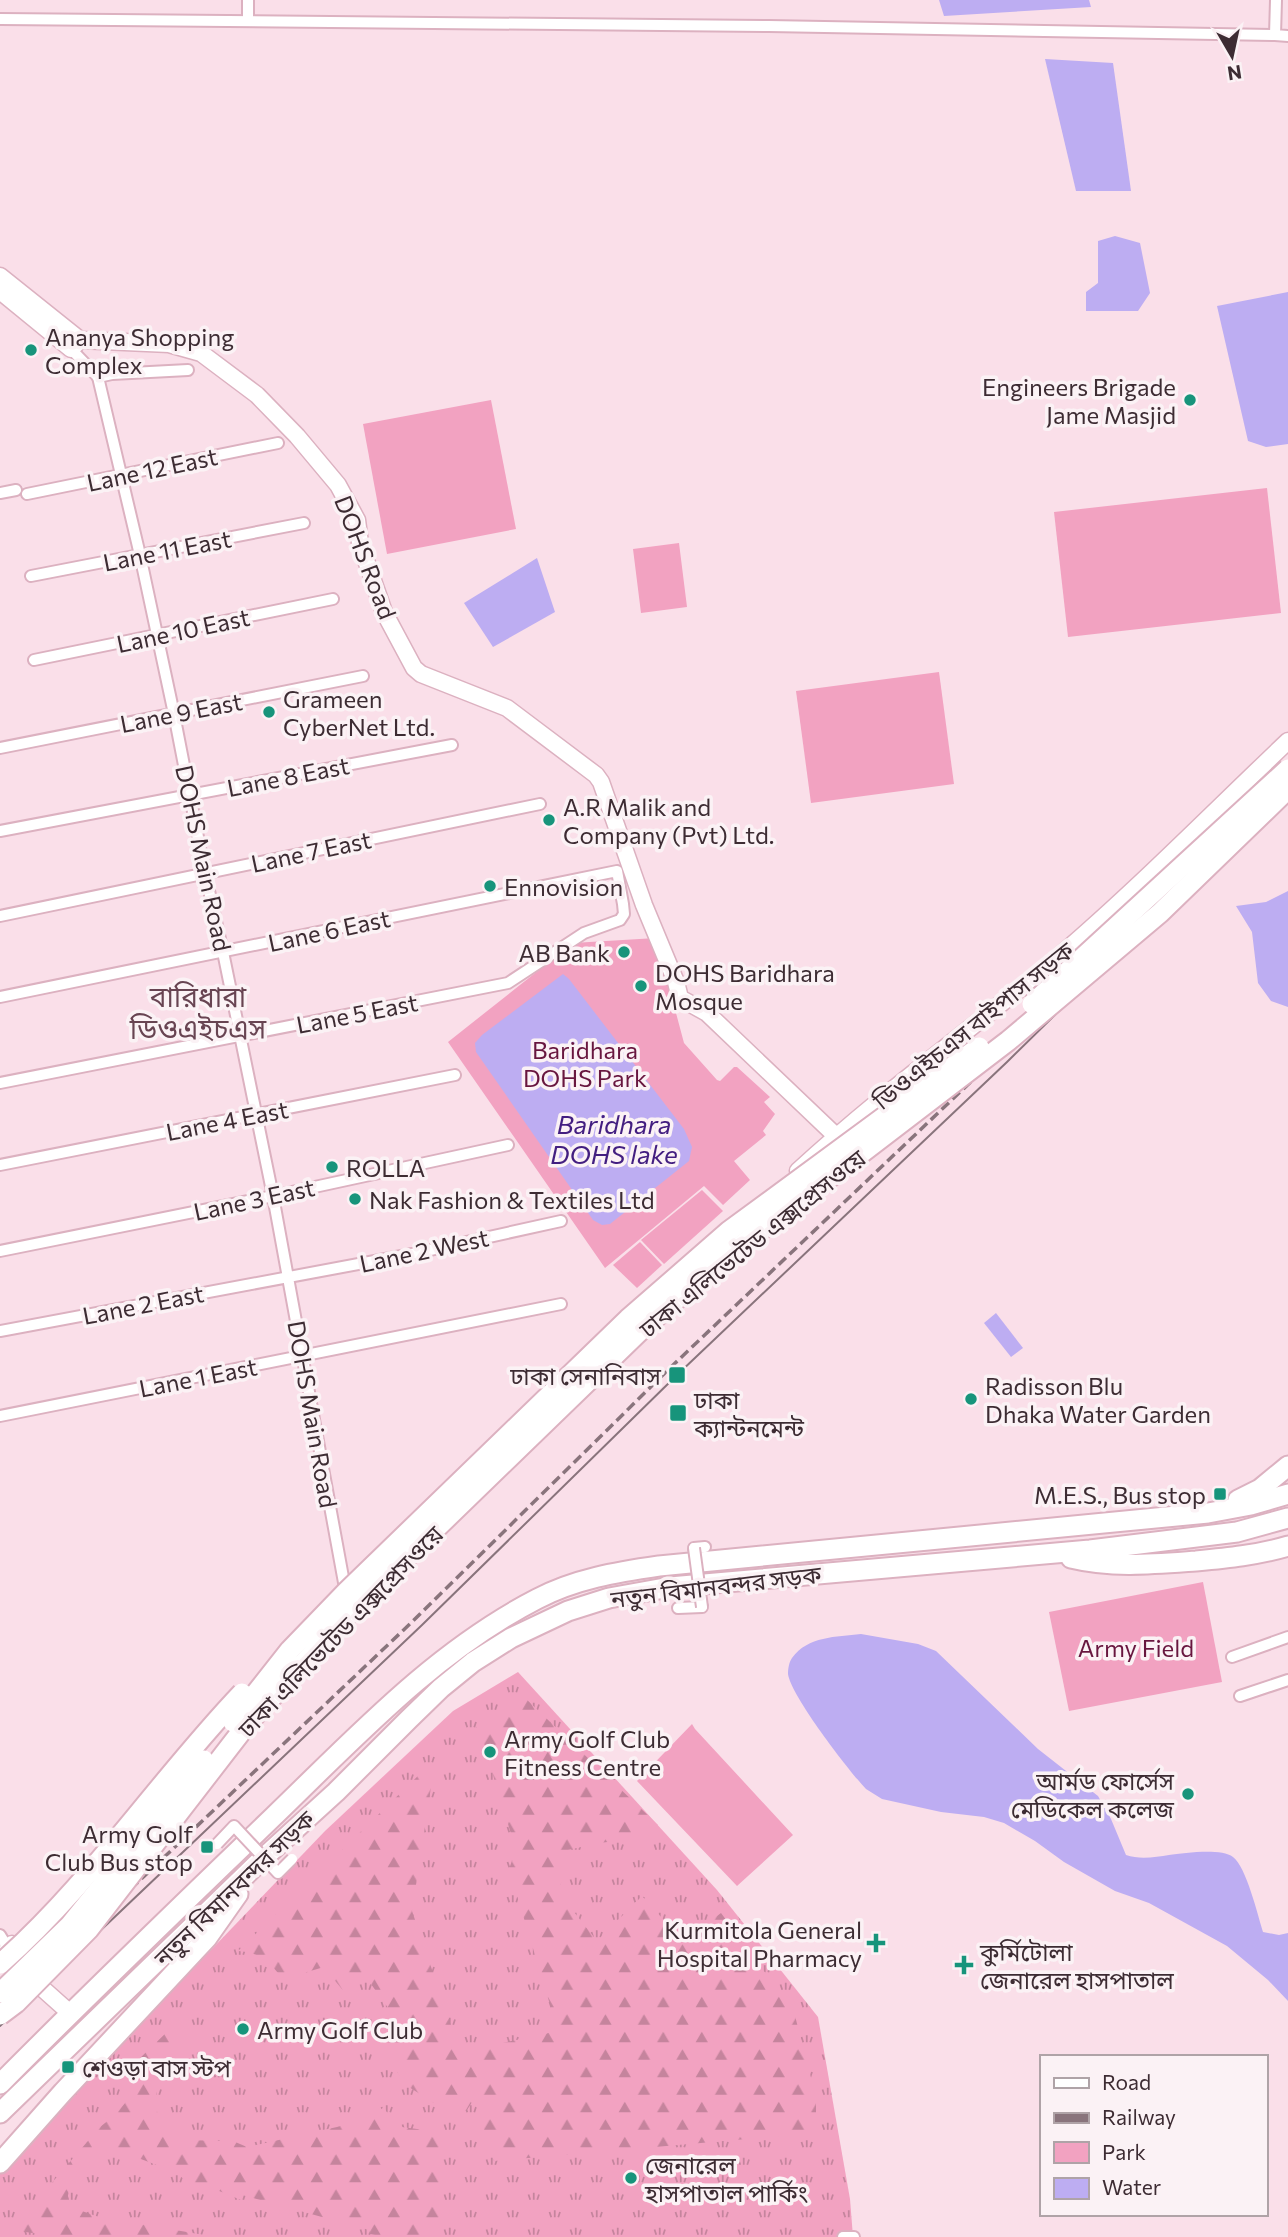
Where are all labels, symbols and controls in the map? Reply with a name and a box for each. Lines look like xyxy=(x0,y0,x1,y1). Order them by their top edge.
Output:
north arrow xyxy=(1197,21,1267,91)
text: N xyxy=(1226,61,1244,86)
place label: Ananya Shopping Complex xyxy=(45,322,234,379)
marker: Ananya Shopping Complex xyxy=(23,342,39,358)
place label: Engineers Brigade Jame Masjid xyxy=(982,372,1176,429)
marker: Engineers Brigade Jame Masjid xyxy=(1182,392,1198,408)
street label: Lane 12 East xyxy=(84,441,220,497)
street label: DOHS Road xyxy=(329,491,403,623)
street label: Lane 11 East xyxy=(100,523,234,577)
street label: Lane 10 East xyxy=(114,602,252,658)
place label: Grameen CyberNet Ltd. xyxy=(283,684,435,741)
street label: Lane 9 East xyxy=(117,686,245,738)
marker: Grameen CyberNet Ltd. xyxy=(261,704,277,720)
street label: Lane 8 East xyxy=(224,750,352,802)
street label: DOHS Main Road xyxy=(170,762,238,954)
place label: A.R Malik and Company (Pvt) Ltd. xyxy=(563,792,775,849)
marker: A.R Malik and Company (Pvt) Ltd. xyxy=(541,812,557,828)
street label: Lane 7 East xyxy=(248,824,374,878)
place label: Ennovision xyxy=(504,872,623,901)
marker: Ennovision xyxy=(482,878,498,894)
street label: Lane 6 East xyxy=(265,903,393,957)
street label: ডিওএইচএস বাইপাস সড়ক xyxy=(866,935,1080,1115)
place label: AB Bank xyxy=(519,938,610,967)
marker: AB Bank xyxy=(616,944,632,960)
place label: DOHS Baridhara Mosque xyxy=(655,958,835,1015)
marker: DOHS Baridhara Mosque xyxy=(633,978,649,994)
district label: বারিধারা ডিওএইচএস xyxy=(129,979,267,1045)
street label: Lane 5 East xyxy=(294,987,420,1039)
park label: Baridhara DOHS Park xyxy=(523,1035,647,1092)
street label: Lane 4 East xyxy=(163,1094,291,1146)
water label: Baridhara DOHS lake xyxy=(550,1108,678,1169)
street label: ঢাকা এলিভেটেড এক্সপ্রেসওয়ে xyxy=(632,1142,872,1344)
place label: ROLLA xyxy=(346,1153,425,1182)
marker: ROLLA xyxy=(324,1159,340,1175)
street label: Lane 3 East xyxy=(191,1172,317,1226)
place label: Nak Fashion & Textiles Ltd xyxy=(369,1185,655,1214)
marker: Nak Fashion & Textiles Ltd xyxy=(347,1191,363,1207)
street label: Lane 2 West xyxy=(357,1222,491,1278)
street label: Lane 2 East xyxy=(80,1278,206,1330)
street label: DOHS Main Road xyxy=(282,1318,344,1510)
street label: Lane 1 East xyxy=(137,1351,260,1403)
place label: ঢাকা সেনানিবাস xyxy=(509,1361,662,1390)
marker: ঢাকা সেনানিবাস xyxy=(667,1365,687,1385)
place label: Radisson Blu Dhaka Water Garden xyxy=(985,1371,1211,1428)
place label: ঢাকা ক্যান্টনমেন্ট xyxy=(693,1385,804,1442)
marker: Radisson Blu Dhaka Water Garden xyxy=(963,1391,979,1407)
marker: ঢাকা ক্যান্টনমেন্ট xyxy=(668,1403,688,1423)
place label: M.E.S., Bus stop xyxy=(1034,1480,1206,1509)
marker: M.E.S., Bus stop xyxy=(1212,1486,1228,1502)
street label: ঢাকা এলিভেটেড এক্সপ্রেসওয়ে xyxy=(231,1519,449,1743)
street label: নতুন বিমানবন্দর সড়ক xyxy=(608,1559,824,1615)
park label: Army Field xyxy=(1078,1633,1194,1662)
place label: Army Golf Club Fitness Centre xyxy=(504,1724,670,1781)
marker: Army Golf Club Fitness Centre xyxy=(482,1744,498,1760)
place label: আর্মড ফোর্সেস মেডিকেল কলেজ xyxy=(1011,1766,1175,1823)
marker: আর্মড ফোর্সেস মেডিকেল কলেজ xyxy=(1180,1786,1196,1802)
street label: নতুন বিমানবন্দর সড়ক xyxy=(147,1804,322,1974)
place label: Army Golf Club Bus stop xyxy=(45,1819,194,1876)
marker: Army Golf Club Bus stop xyxy=(199,1839,215,1855)
place label: Kurmitola General Hospital Pharmacy xyxy=(657,1915,862,1972)
marker: Kurmitola General Hospital Pharmacy xyxy=(868,1935,884,1951)
place label: কুর্মিটোলা জেনারেল হাসপাতাল xyxy=(979,1937,1174,1994)
marker: কুর্মিটোলা জেনারেল হাসপাতাল xyxy=(954,1955,974,1975)
place label: Army Golf Club xyxy=(257,2015,423,2044)
marker: Army Golf Club xyxy=(235,2021,251,2037)
place label: শেওড়া বাস স্টপ xyxy=(82,2053,232,2082)
legend xyxy=(1040,2055,1267,2216)
marker: শেওড়া বাস স্টপ xyxy=(60,2059,76,2075)
text: Road xyxy=(1102,2069,1151,2094)
text: Railway xyxy=(1102,2104,1176,2129)
text: Park xyxy=(1102,2139,1146,2164)
place label: জেনারেল হাসপাতাল পার্কিং xyxy=(644,2150,809,2207)
marker: জেনারেল হাসপাতাল পার্কিং xyxy=(623,2170,639,2186)
text: Water xyxy=(1102,2174,1161,2199)

